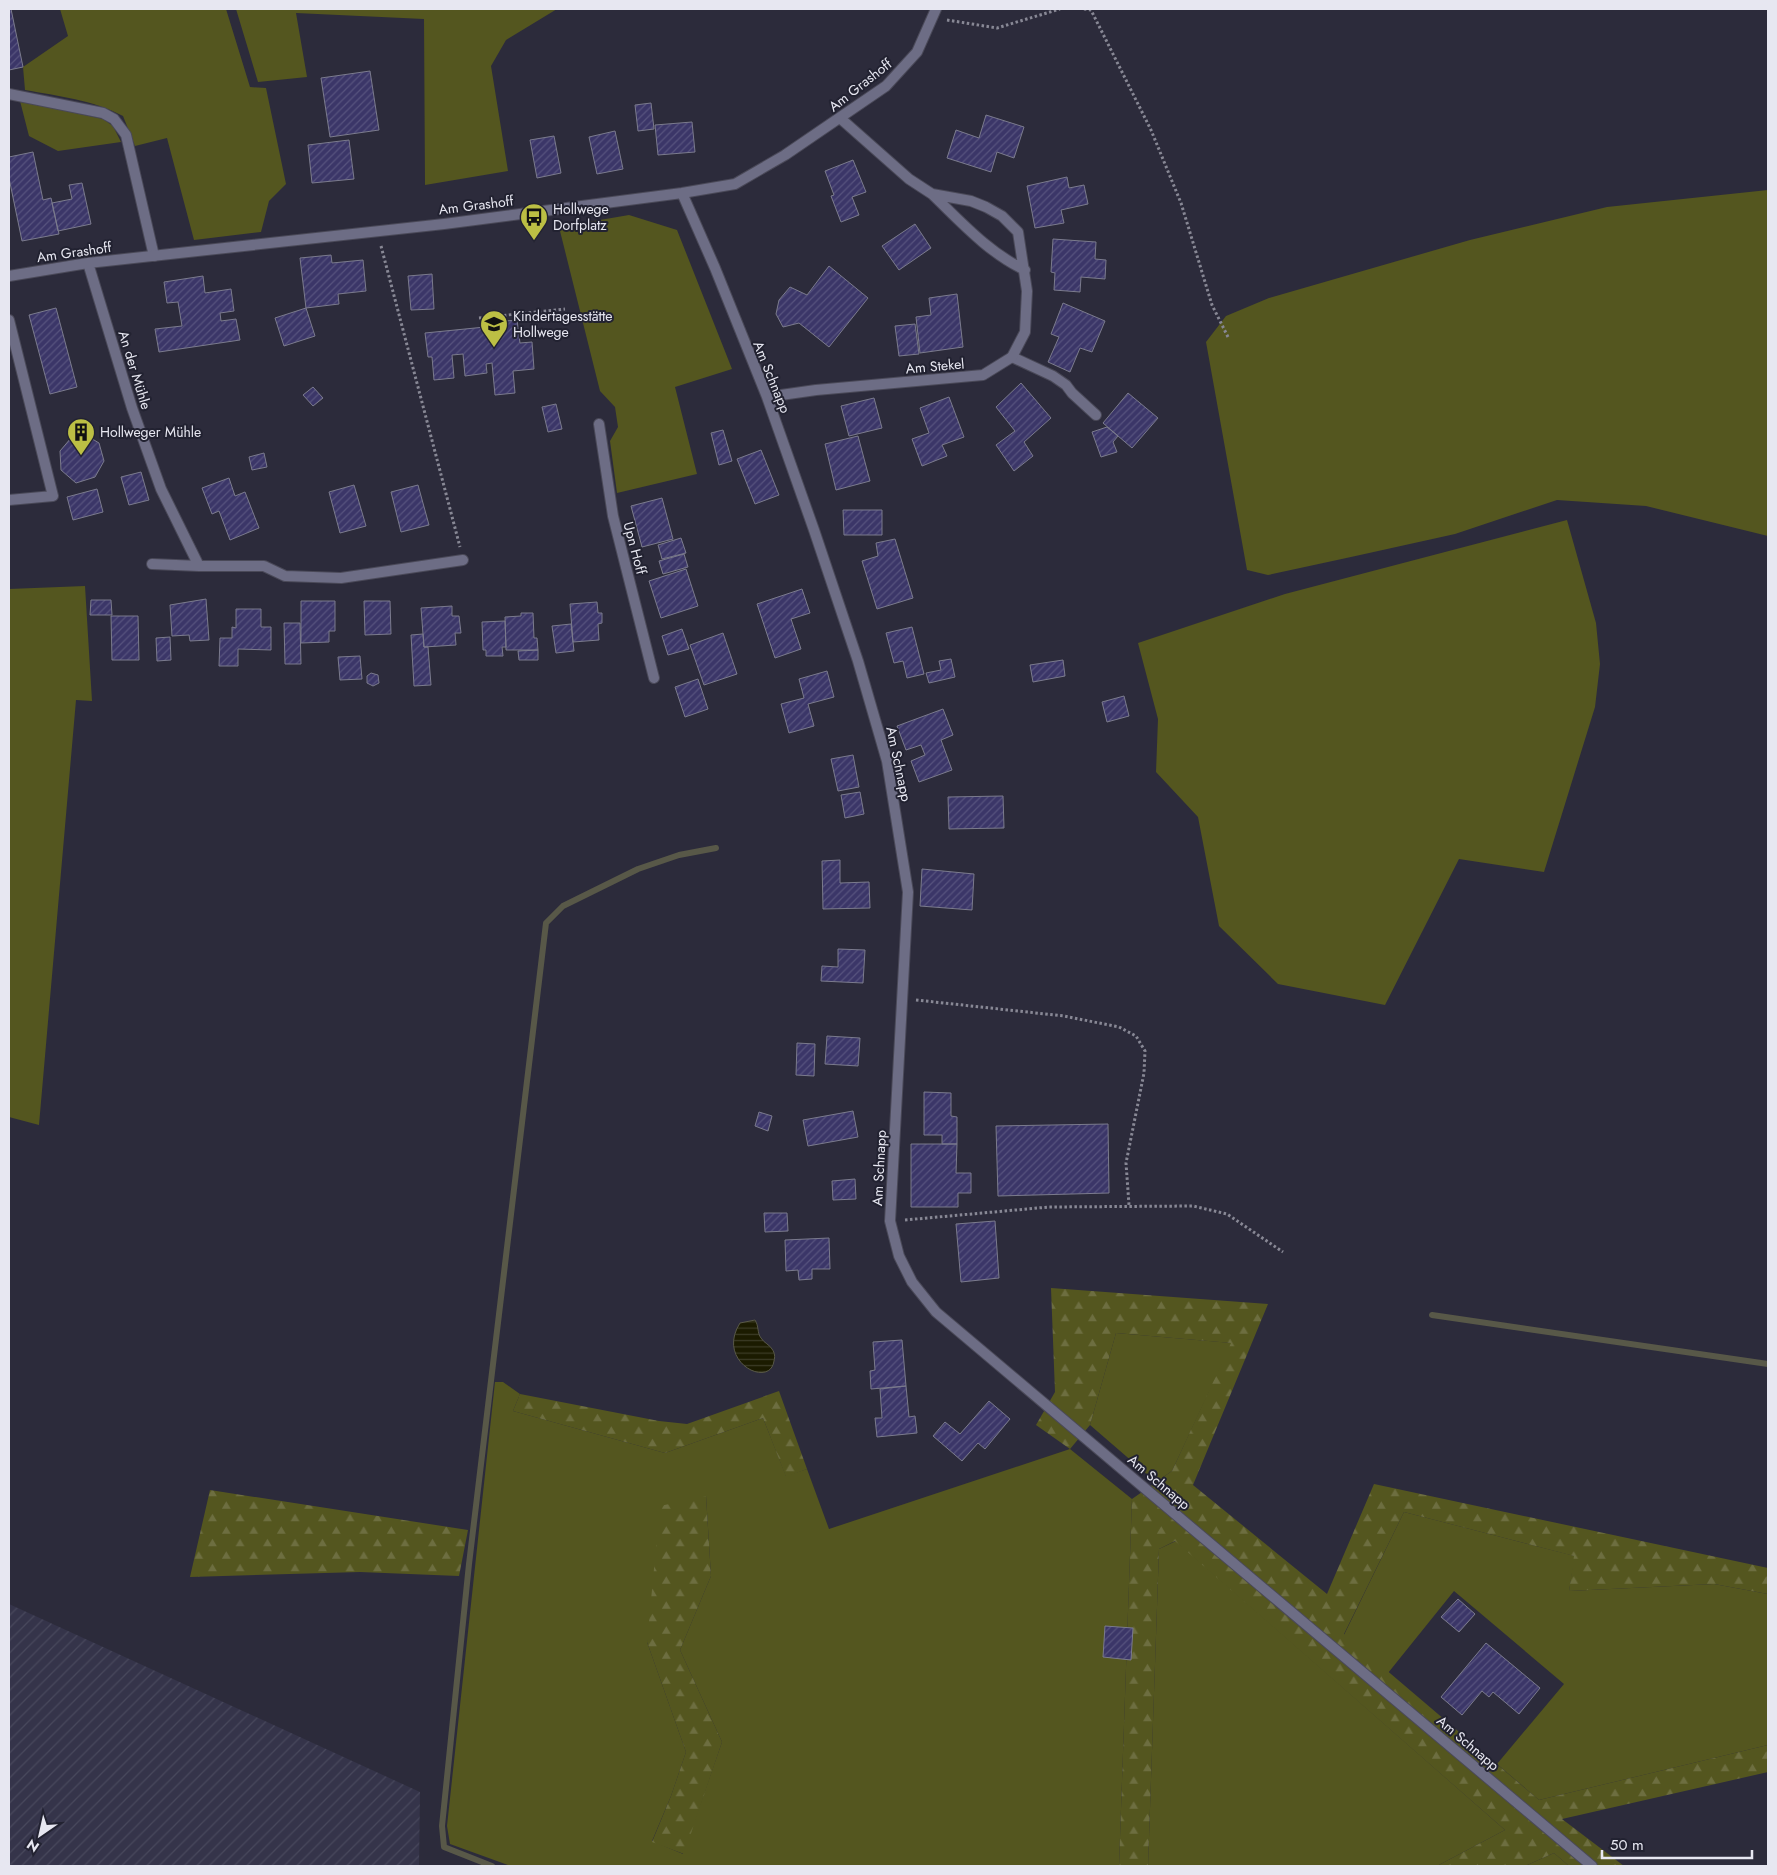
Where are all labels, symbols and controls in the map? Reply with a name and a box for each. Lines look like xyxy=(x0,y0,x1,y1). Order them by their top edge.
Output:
street label: Am Grashoff xyxy=(824,53,897,116)
street label: Am Grashoff xyxy=(437,190,516,220)
place label: Hollwege Dorfplatz xyxy=(553,199,609,235)
bus stop icon: Hollwege Dorfplatz xyxy=(519,202,549,241)
street label: Am Grashoff xyxy=(35,237,114,267)
place label: Kindertagesstätte Hollwege xyxy=(513,306,613,342)
school or university icon: Kindertagesstätte Hollwege xyxy=(479,309,509,348)
street label: An der Mühle xyxy=(114,328,156,412)
street label: Am Schnapp xyxy=(748,338,796,416)
street label: Am Stekel xyxy=(905,353,965,379)
building icon: Hollweger Mühle xyxy=(66,417,96,456)
place label: Hollweger Mühle xyxy=(100,422,201,442)
street label: Upn Hoff xyxy=(618,519,652,578)
street label: Am Schnapp xyxy=(881,725,917,803)
street label: Am Schnapp xyxy=(867,1129,891,1207)
street label: Am Schnapp xyxy=(1123,1450,1195,1514)
street label: Am Schnapp xyxy=(1432,1711,1504,1775)
north arrow xyxy=(15,1810,65,1860)
scale bar xyxy=(1602,1828,1752,1860)
text: N xyxy=(23,1834,43,1857)
text: 50 m xyxy=(1610,1834,1644,1856)

